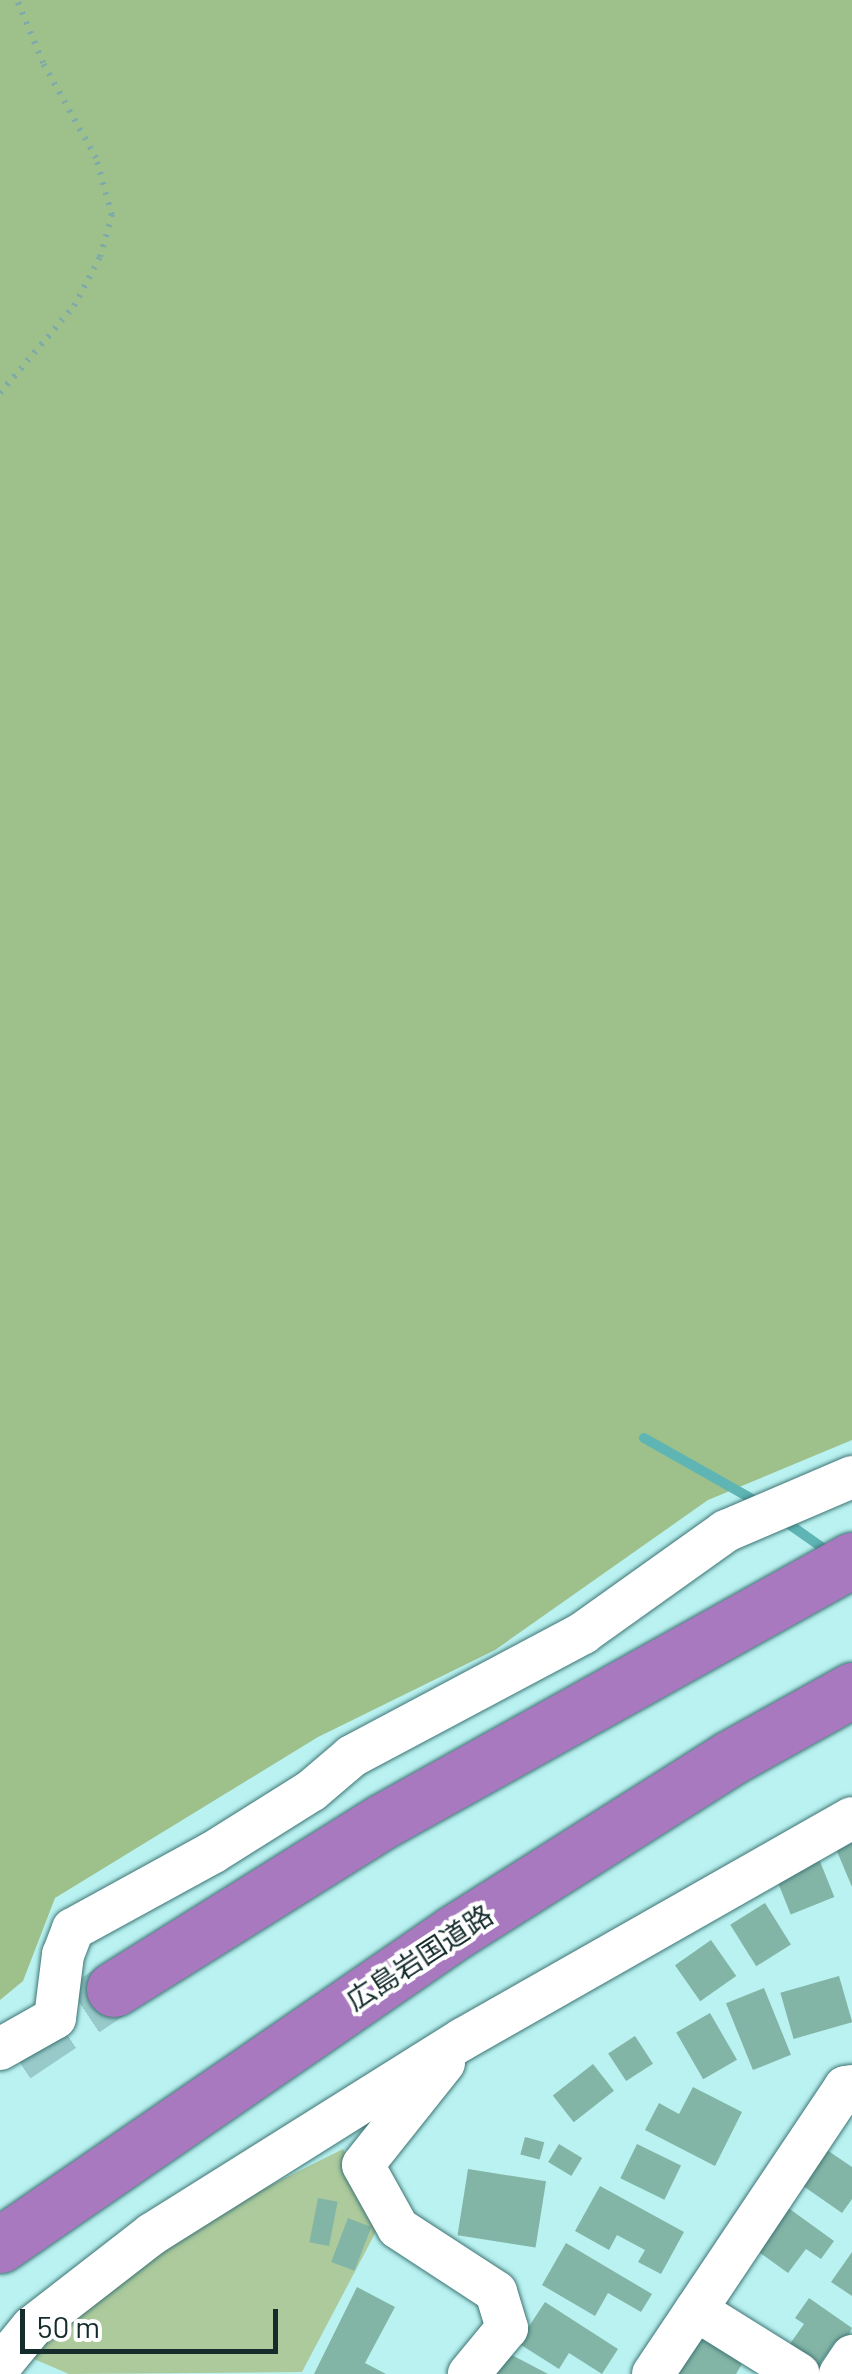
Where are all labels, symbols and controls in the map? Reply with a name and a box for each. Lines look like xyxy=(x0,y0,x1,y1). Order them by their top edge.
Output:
street label: 広島岩国道路 xyxy=(339,1897,499,2017)
scale bar xyxy=(25,2289,282,2351)
text: 50 m xyxy=(37,2308,100,2344)

